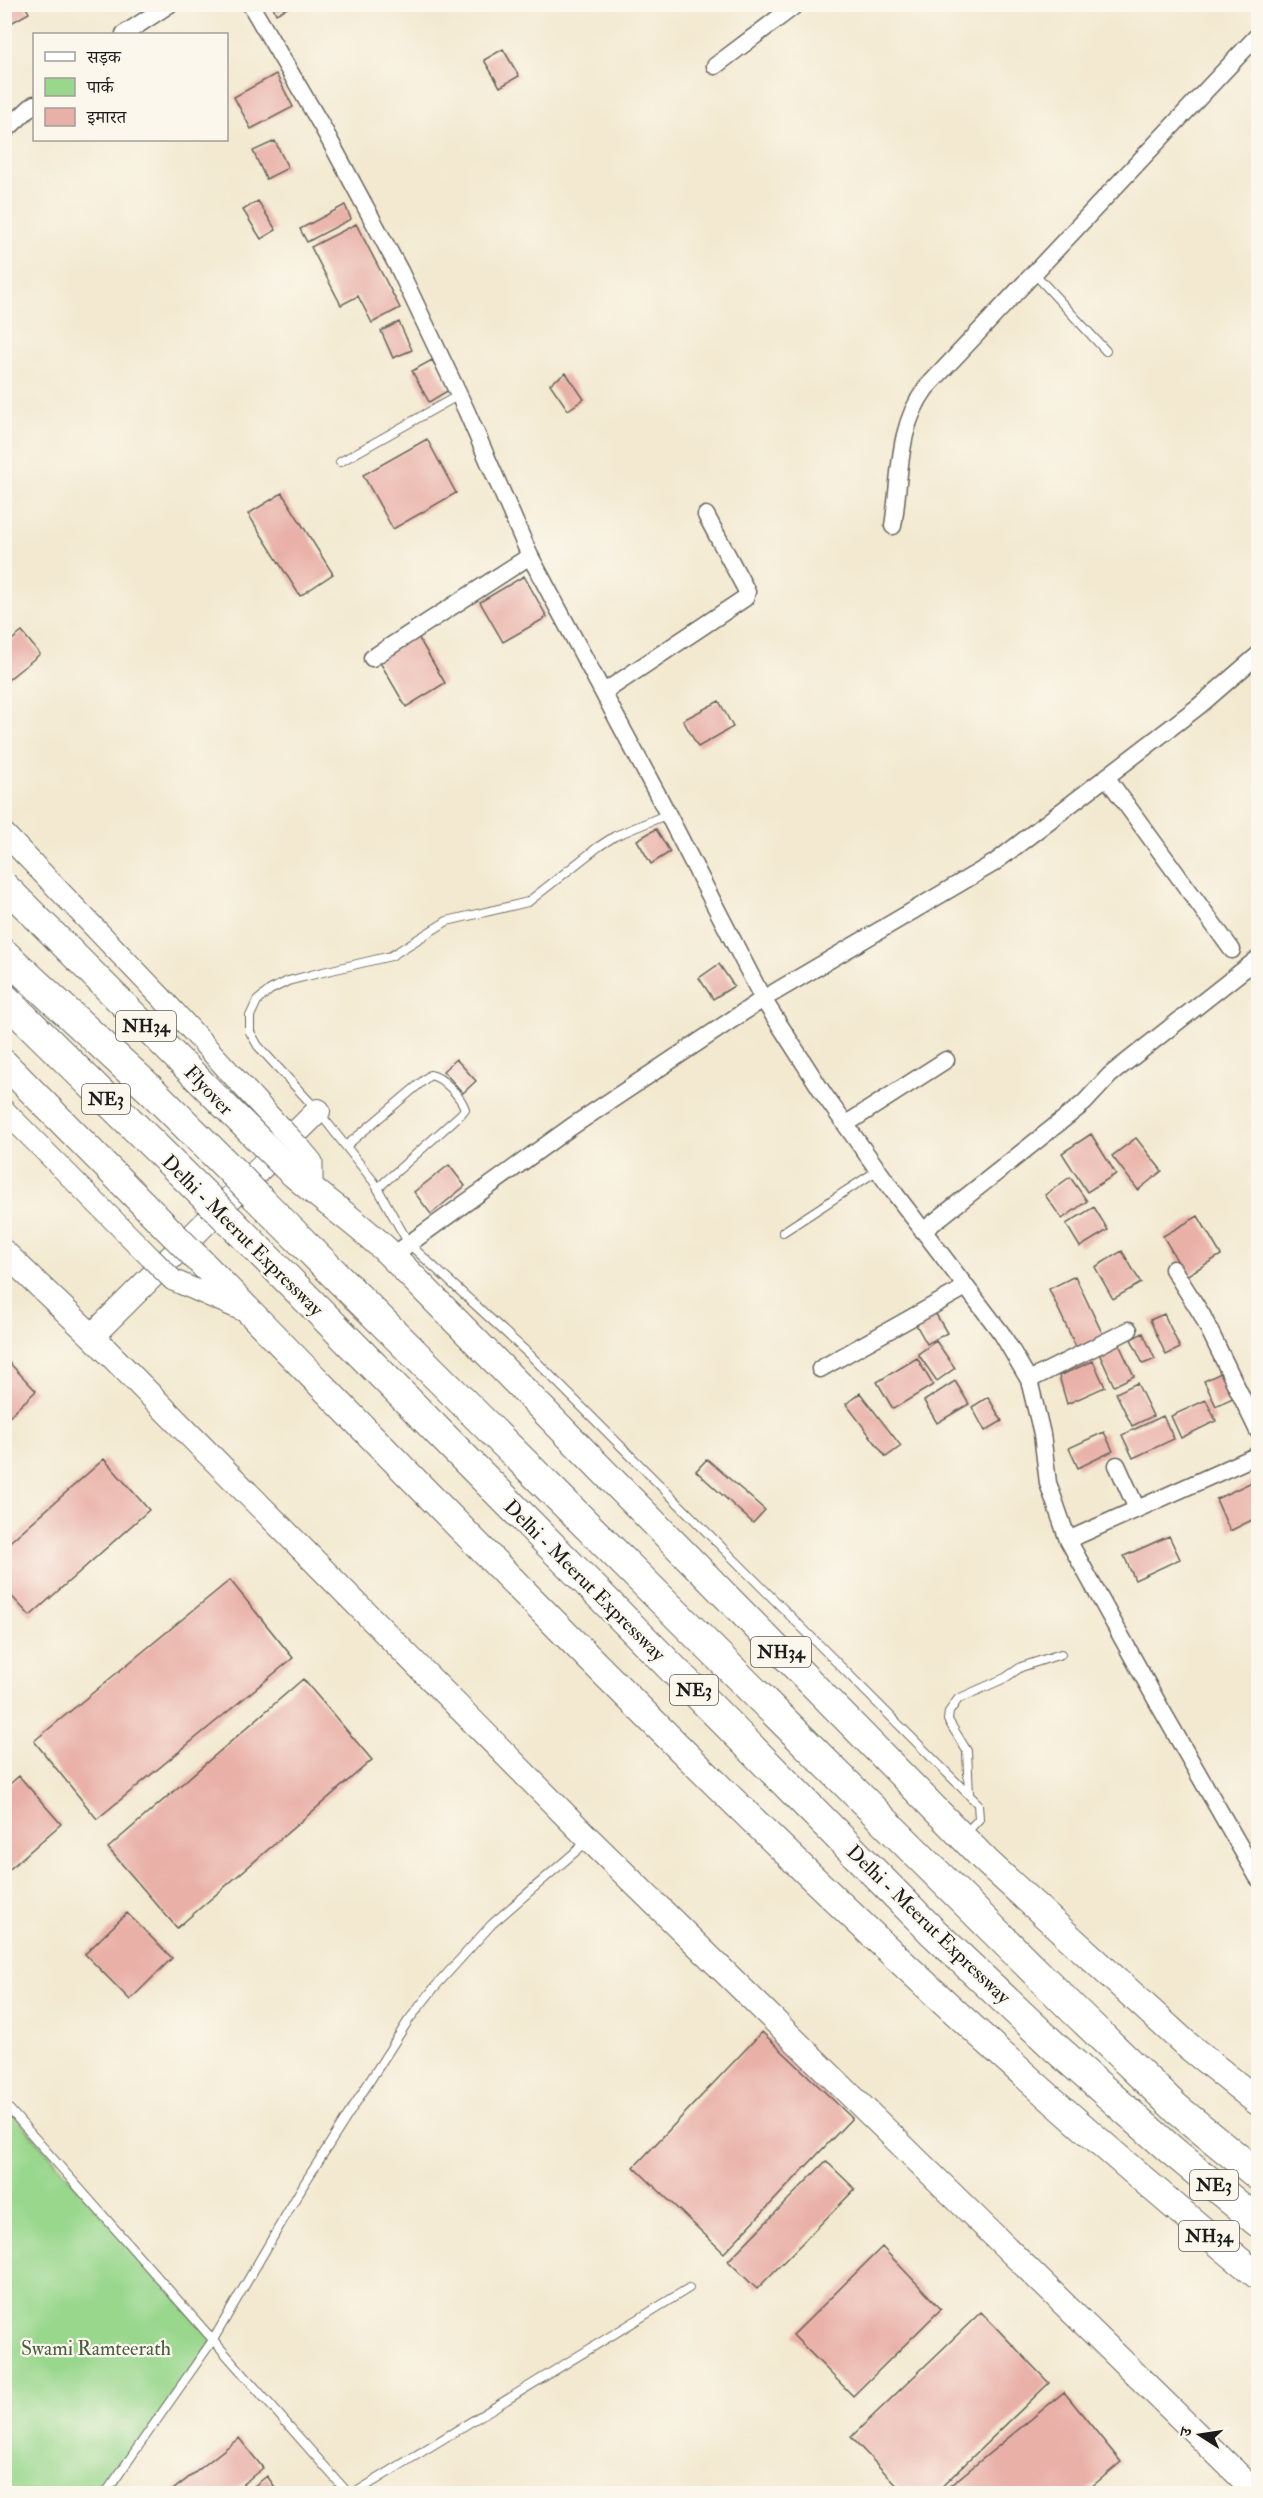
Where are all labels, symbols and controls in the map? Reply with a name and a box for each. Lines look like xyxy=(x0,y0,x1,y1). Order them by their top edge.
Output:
legend xyxy=(33,33,228,141)
text: सड़क xyxy=(86,46,122,69)
text: पार्क xyxy=(86,76,115,99)
text: इमारत xyxy=(86,106,127,129)
road number: NH34 xyxy=(116,1011,176,1041)
street label: Flyover xyxy=(179,1060,239,1121)
road number: NE3 xyxy=(82,1084,130,1114)
street label: Delhi - Meerut Expressway xyxy=(156,1149,330,1323)
street label: Delhi - Meerut Expressway xyxy=(498,1494,672,1668)
road number: NH34 xyxy=(751,1637,811,1667)
road number: NE3 xyxy=(670,1675,718,1705)
street label: Delhi - Meerut Expressway xyxy=(841,1839,1017,2011)
road number: NE3 xyxy=(1190,2170,1238,2200)
road number: NH34 xyxy=(1179,2221,1239,2251)
park label: Swami Ramteerath xyxy=(21,2336,172,2361)
north arrow xyxy=(1170,2405,1230,2465)
text: उ xyxy=(1175,2424,1197,2439)

